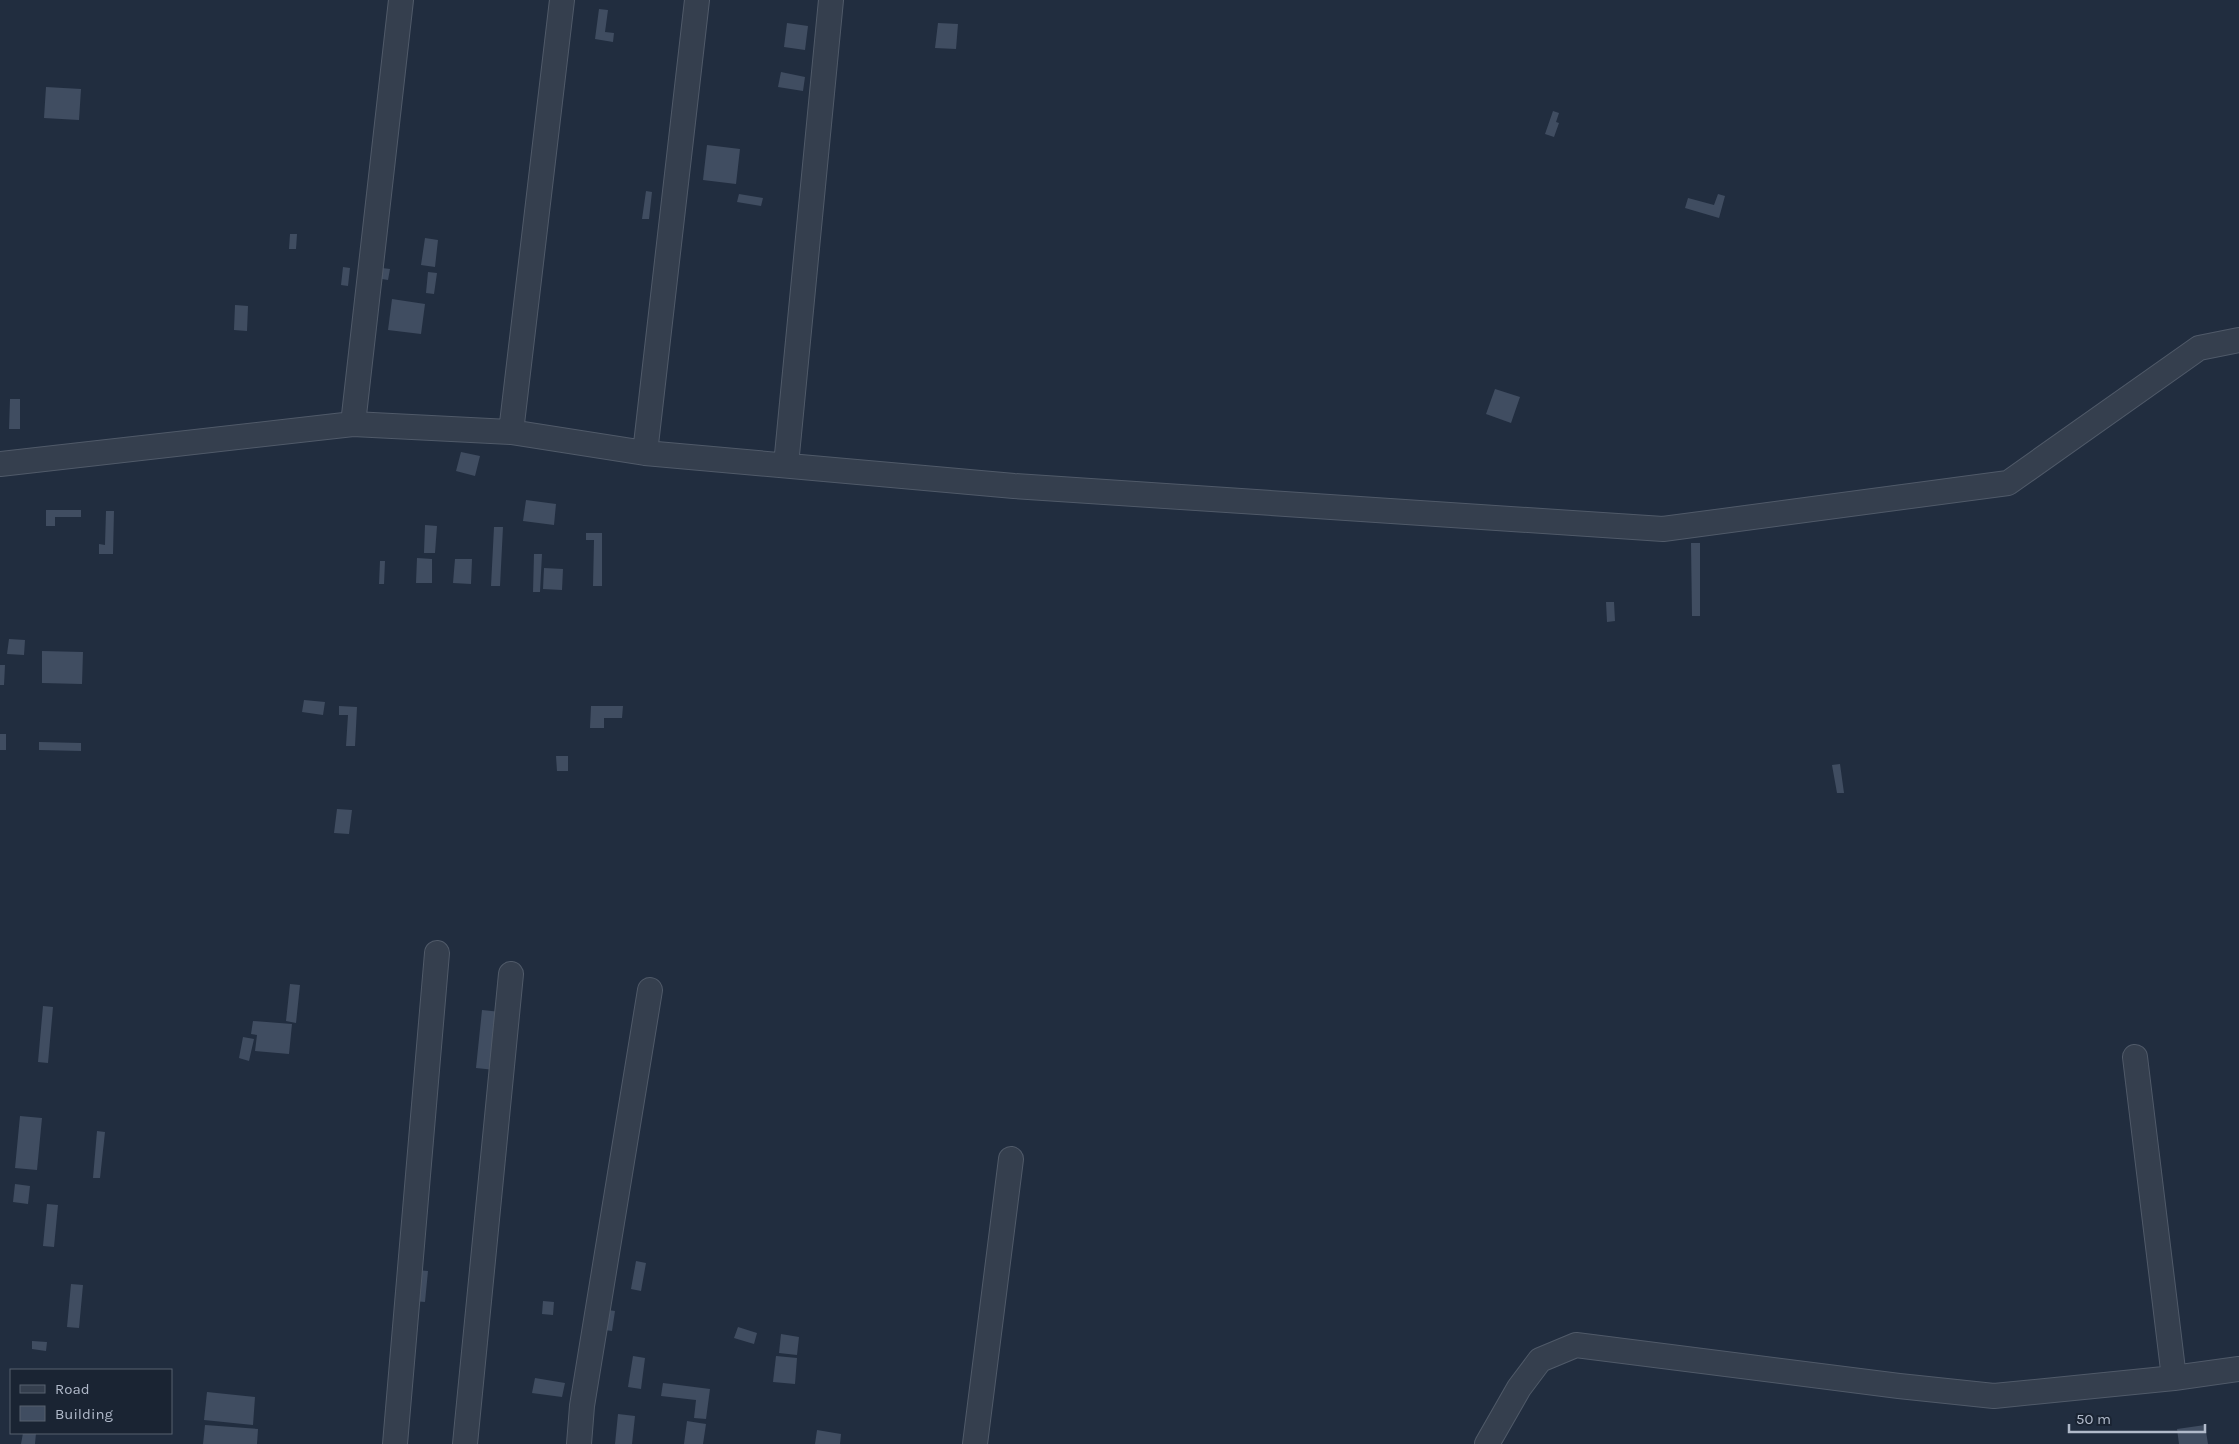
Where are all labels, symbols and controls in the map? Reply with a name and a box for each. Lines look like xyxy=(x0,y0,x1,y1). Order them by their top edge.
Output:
legend xyxy=(10,1369,172,1434)
text: Road xyxy=(55,1380,90,1398)
scale bar xyxy=(2069,1402,2205,1434)
text: Building xyxy=(55,1405,113,1423)
text: 50 m xyxy=(2076,1410,2111,1428)

